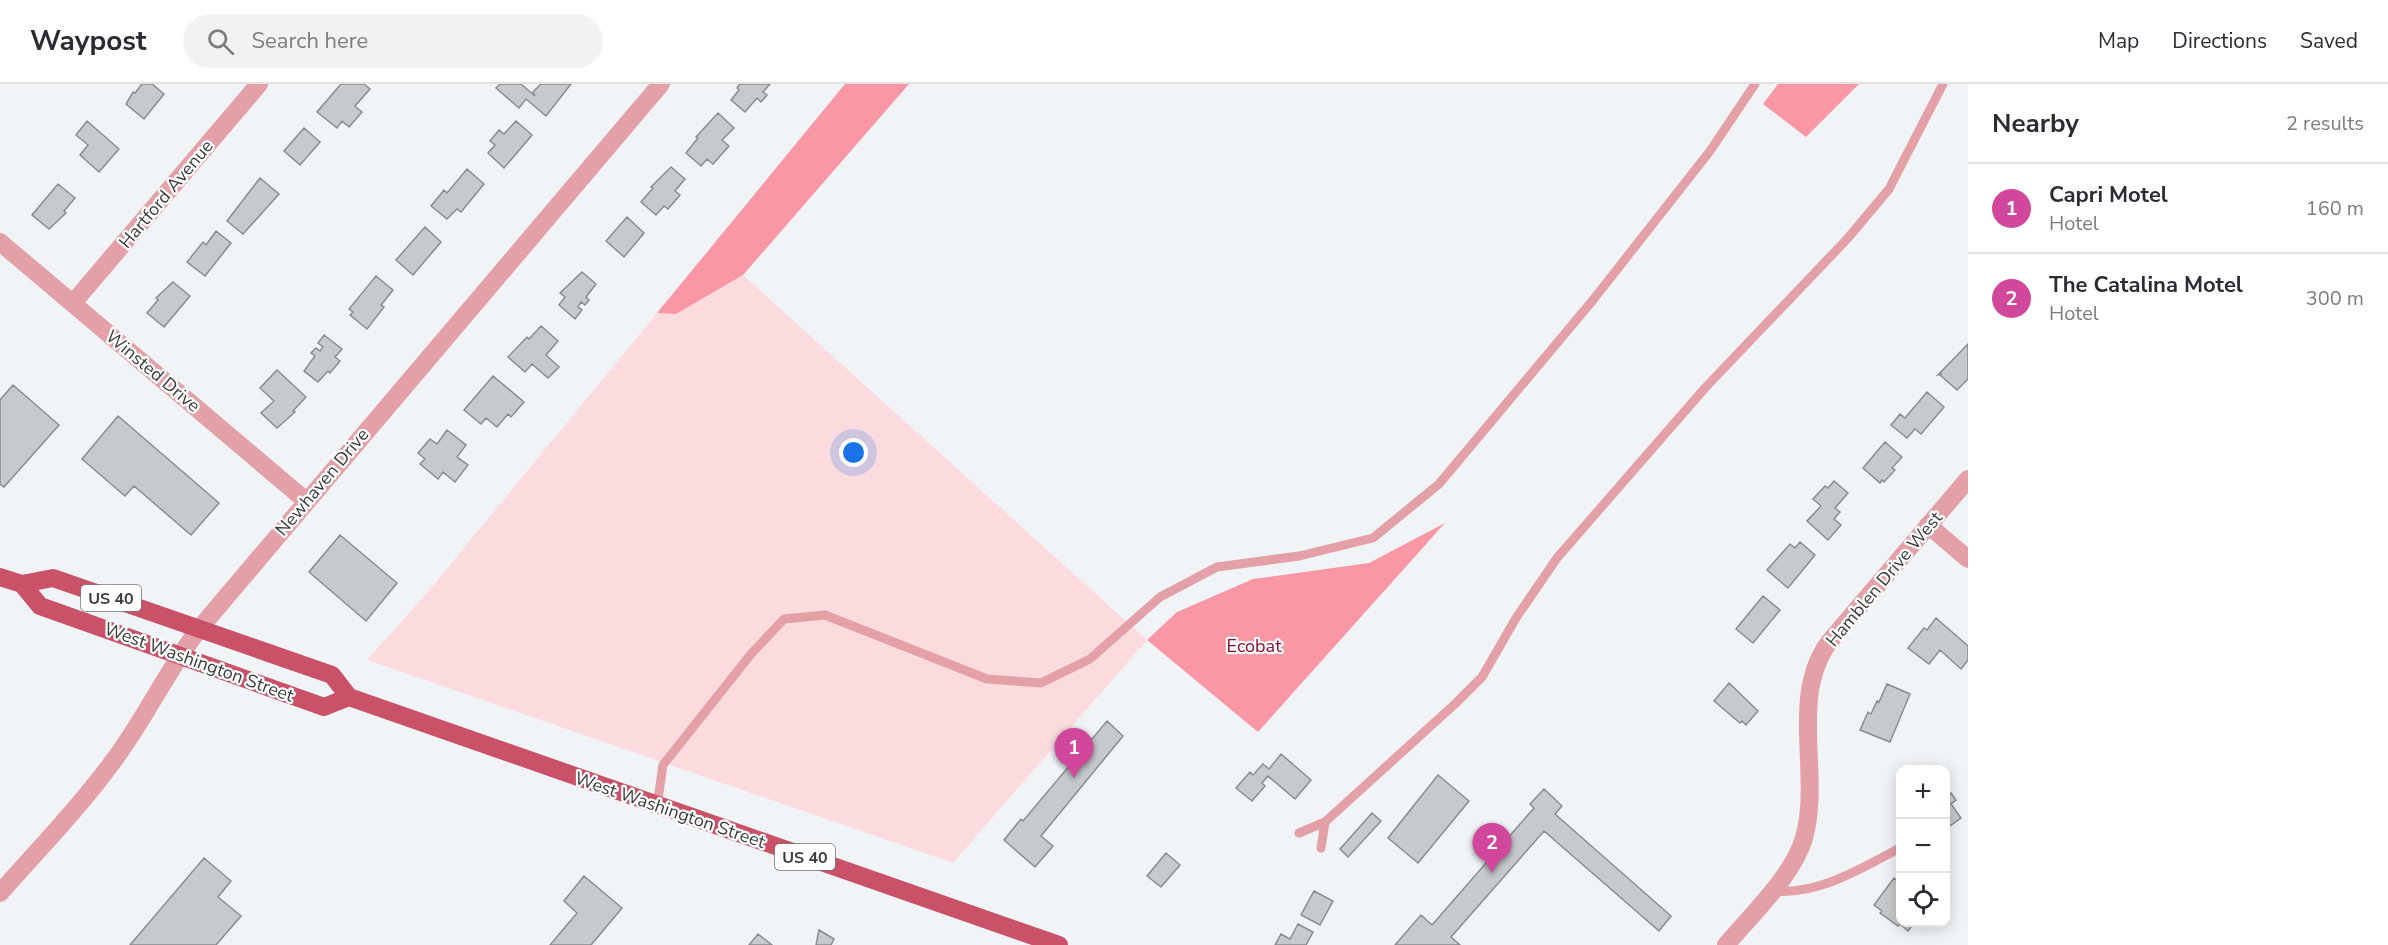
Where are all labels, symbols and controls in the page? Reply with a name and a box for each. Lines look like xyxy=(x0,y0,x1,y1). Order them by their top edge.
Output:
search box xyxy=(183,14,603,68)
text: Waypost xyxy=(30,22,147,60)
icon: search xyxy=(204,25,237,58)
text: Search here xyxy=(252,26,368,56)
text: Map xyxy=(2098,27,2139,55)
text: Directions xyxy=(2172,27,2267,55)
text: Saved xyxy=(2300,27,2358,55)
text: Nearby xyxy=(1992,106,2079,141)
text: 2 results xyxy=(2286,110,2364,137)
street label: Hartford Avenue xyxy=(113,135,219,253)
text: Capri Motel xyxy=(2049,180,2168,210)
text: 1 xyxy=(2006,195,2018,222)
text: 160 m xyxy=(2306,195,2364,222)
text: Hotel xyxy=(2049,210,2099,237)
text: The Catalina Motel xyxy=(2049,270,2243,300)
text: 2 xyxy=(2006,285,2018,312)
text: 300 m xyxy=(2306,285,2364,312)
text: Hotel xyxy=(2049,300,2099,327)
street label: Winsted Drive xyxy=(101,324,205,418)
street label: Newhaven Drive xyxy=(270,423,374,541)
your location xyxy=(839,438,868,467)
street label: Hamblen Drive West xyxy=(1820,506,1948,652)
road number: US 40 xyxy=(81,585,141,611)
street label: West Washington Street xyxy=(101,616,298,708)
park label: Ecobat xyxy=(1227,634,1282,658)
pin: 1 xyxy=(1054,728,1094,778)
map controls xyxy=(1896,765,1950,927)
button: + xyxy=(1896,765,1950,819)
street label: West Washington Street xyxy=(571,766,769,854)
button: − xyxy=(1896,819,1950,873)
pin: 2 xyxy=(1472,824,1512,873)
road number: US 40 xyxy=(775,844,835,870)
button: locate xyxy=(1896,873,1950,927)

